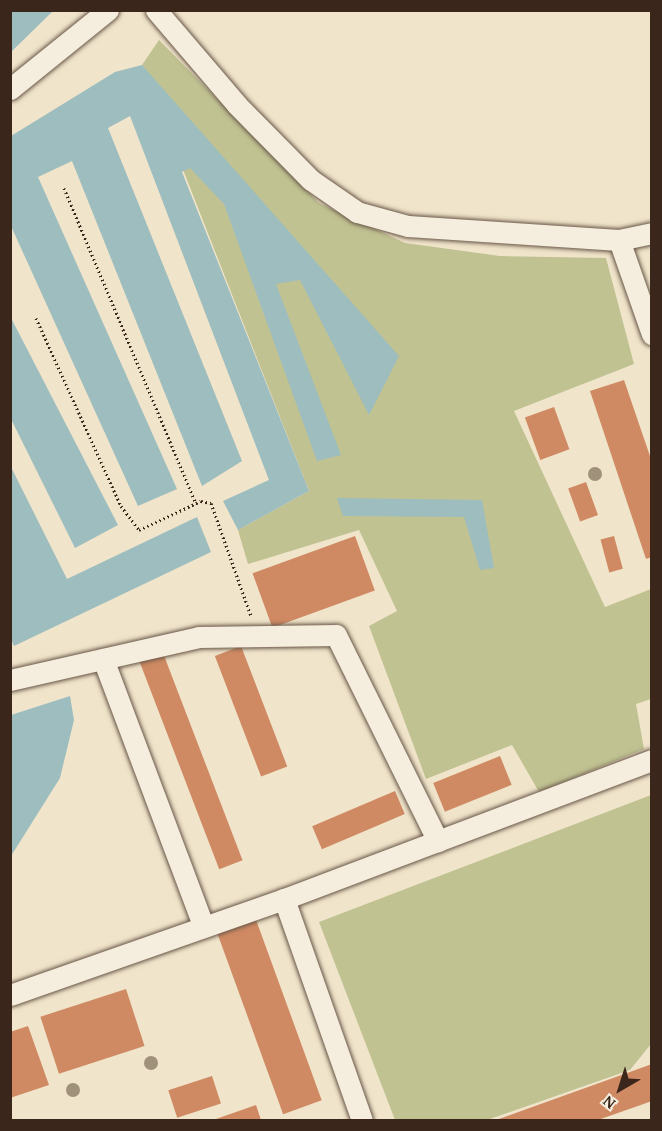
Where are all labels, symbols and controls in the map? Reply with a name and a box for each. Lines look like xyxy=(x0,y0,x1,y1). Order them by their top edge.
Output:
north arrow xyxy=(590,1059,650,1119)
text: N xyxy=(597,1090,620,1116)

